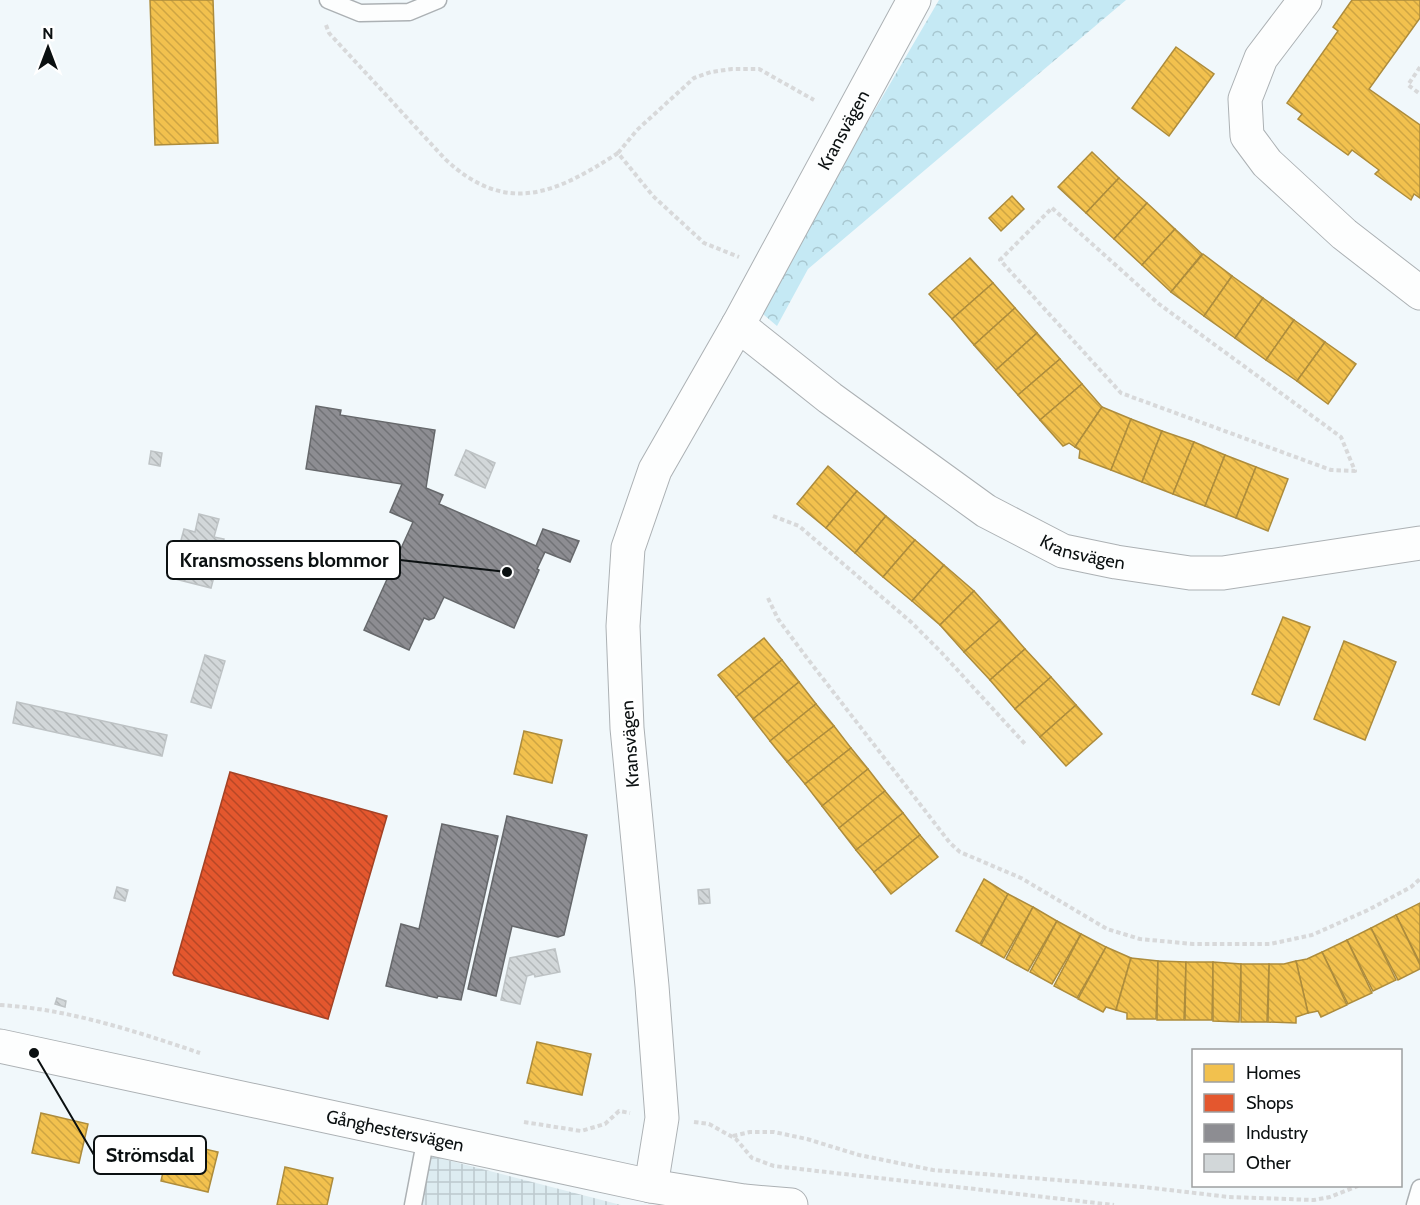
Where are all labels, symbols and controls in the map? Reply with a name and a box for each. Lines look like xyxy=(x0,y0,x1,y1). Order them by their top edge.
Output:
north arrow xyxy=(18,18,78,78)
text: N xyxy=(42,24,54,43)
street label: Kransvägen xyxy=(813,86,874,174)
street label: Kransvägen xyxy=(1036,530,1126,574)
callout: Kransmossens blommor xyxy=(167,541,400,579)
text: Kransmossens blommor xyxy=(179,548,389,572)
street label: Kransvägen xyxy=(616,700,644,788)
legend xyxy=(1192,1049,1402,1187)
text: Homes xyxy=(1246,1062,1301,1084)
text: Shops xyxy=(1246,1092,1294,1114)
street label: Gånghestersvägen xyxy=(324,1105,466,1156)
text: Industry xyxy=(1246,1122,1308,1144)
callout: Strömsdal xyxy=(94,1136,206,1174)
text: Strömsdal xyxy=(106,1143,194,1167)
text: Other xyxy=(1246,1152,1291,1174)

